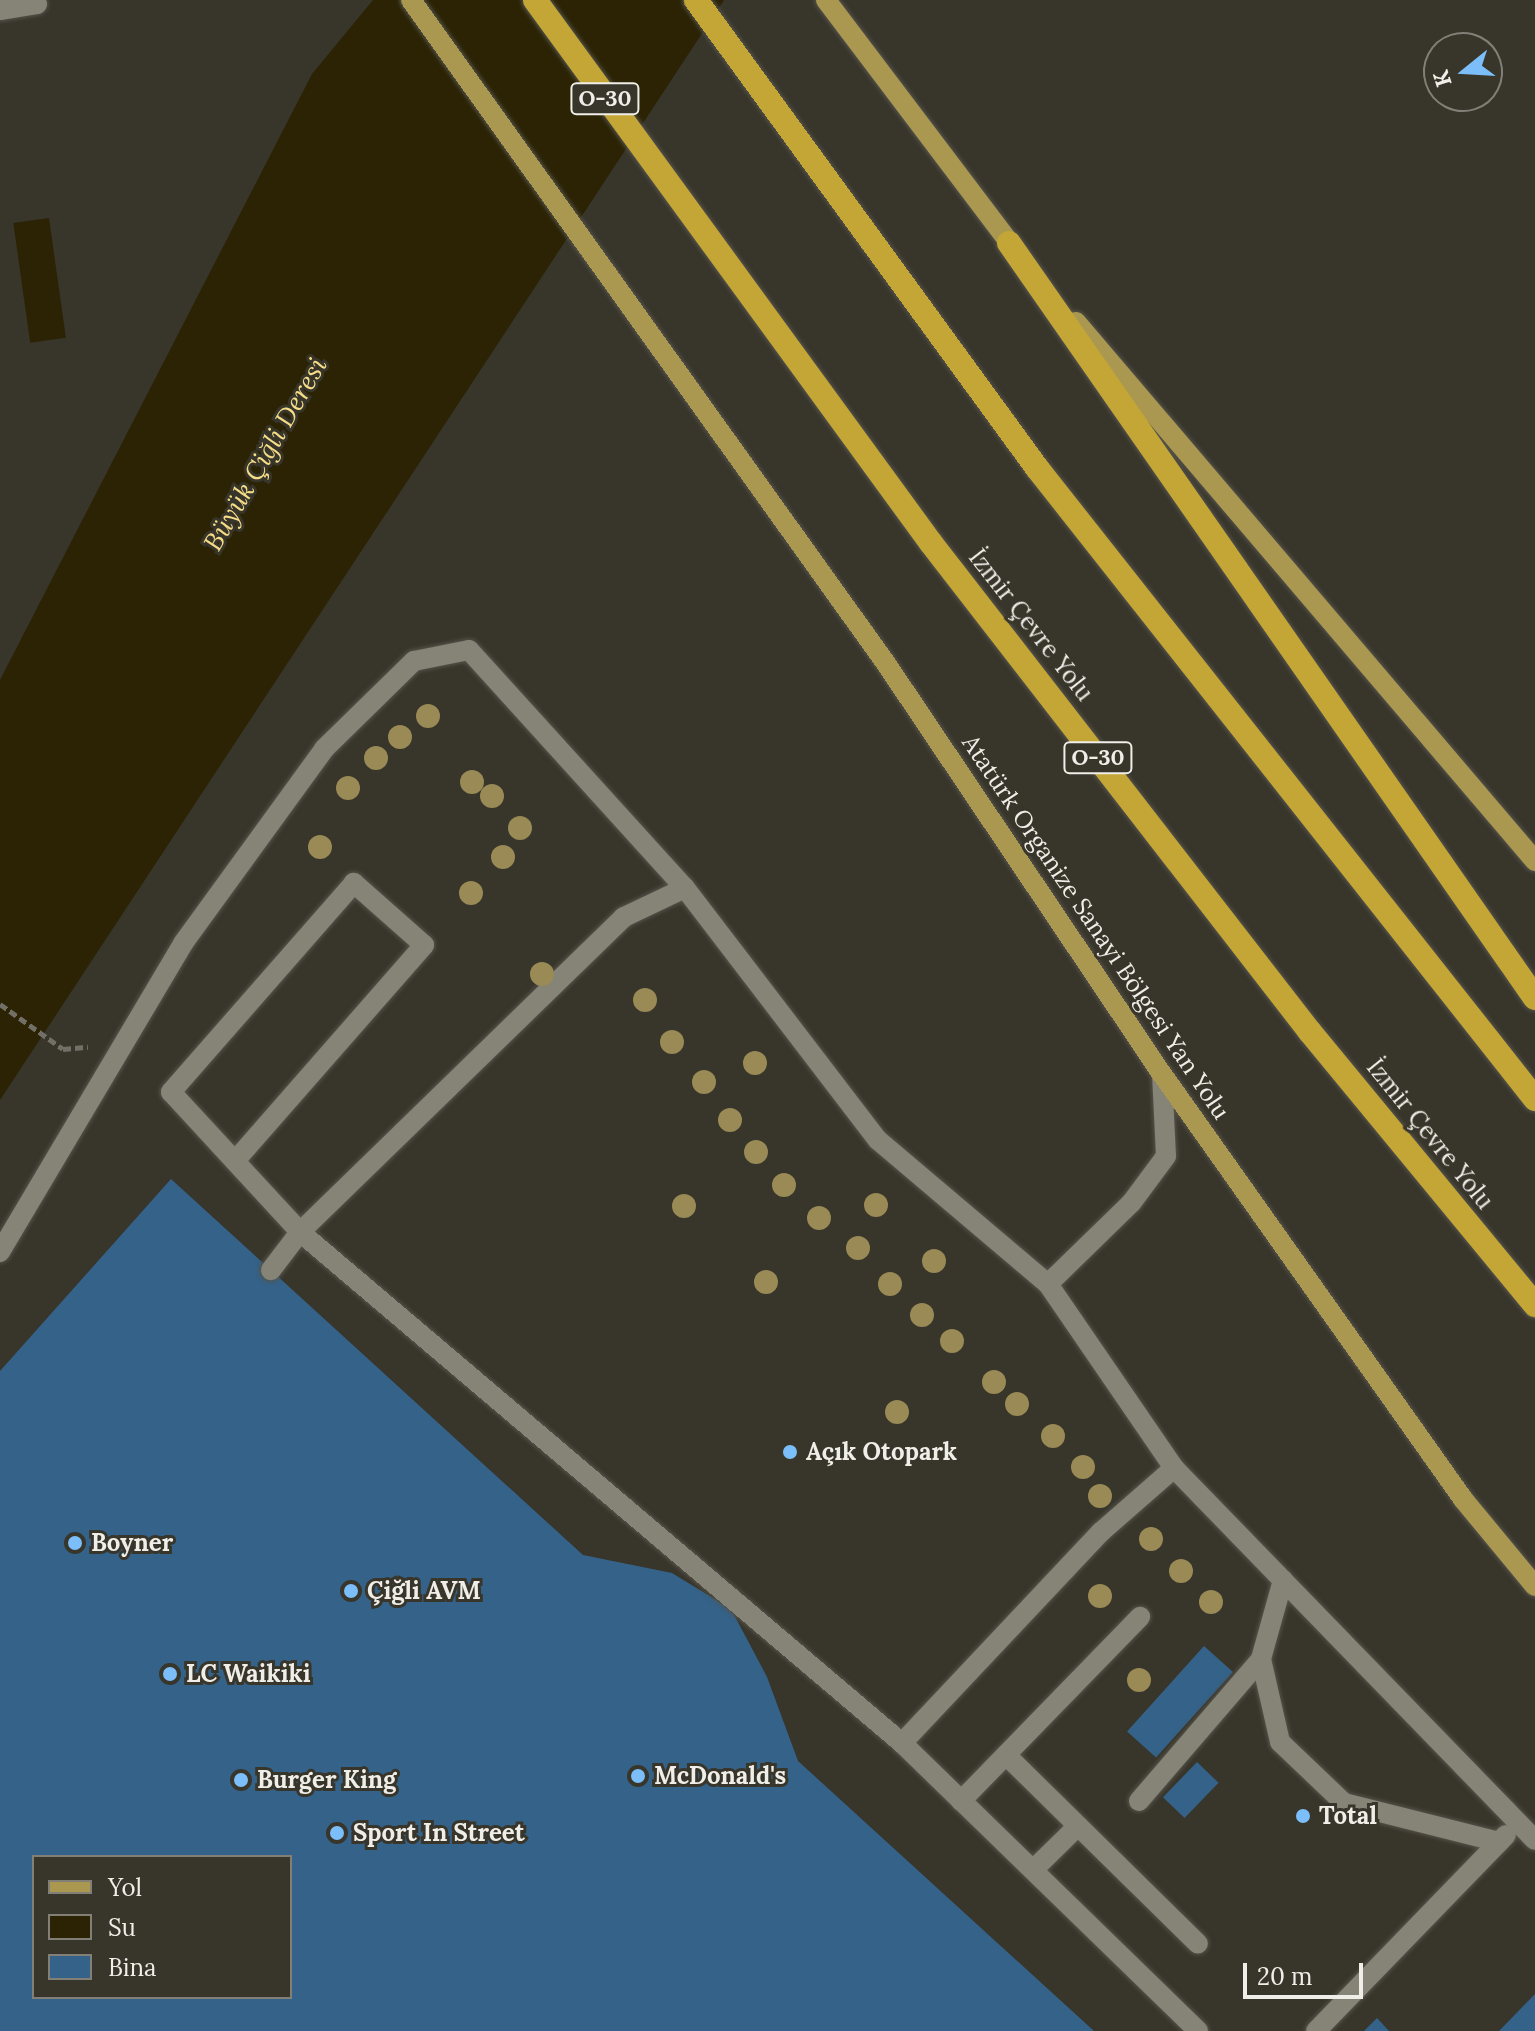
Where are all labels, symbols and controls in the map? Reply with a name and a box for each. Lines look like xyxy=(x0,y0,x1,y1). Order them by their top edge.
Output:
north arrow xyxy=(1423,32,1503,112)
text: K xyxy=(1426,67,1458,91)
road number: O-30 xyxy=(569,81,641,117)
water label: Büyük Çiğli Deresi xyxy=(197,352,333,556)
street label: İzmir Çevre Yolu xyxy=(963,543,1099,707)
street label: Atatürk Organize Sanayi Bölgesi Yan Yolu xyxy=(956,729,1236,1125)
road number: O-30 xyxy=(1062,740,1134,776)
street label: İzmir Çevre Yolu xyxy=(1361,1053,1499,1215)
place label: Açık Otopark xyxy=(806,1438,957,1466)
marker: Açık Otopark xyxy=(781,1443,799,1461)
place label: Boyner xyxy=(91,1529,173,1557)
marker: Boyner xyxy=(66,1534,84,1552)
place label: Çiğli AVM xyxy=(367,1577,481,1605)
marker: Çiğli AVM xyxy=(342,1582,360,1600)
place label: LC Waikiki xyxy=(186,1660,311,1688)
marker: LC Waikiki xyxy=(161,1665,179,1683)
place label: McDonald's xyxy=(654,1762,786,1790)
place label: Burger King xyxy=(257,1766,396,1794)
marker: McDonald's xyxy=(629,1767,647,1785)
marker: Burger King xyxy=(232,1771,250,1789)
place label: Total xyxy=(1319,1802,1377,1830)
marker: Total xyxy=(1294,1807,1312,1825)
place label: Sport In Street xyxy=(353,1819,525,1847)
marker: Sport In Street xyxy=(328,1824,346,1842)
legend xyxy=(32,1855,292,1999)
text: Yol xyxy=(108,1872,142,1903)
text: Su xyxy=(108,1912,136,1943)
scale bar xyxy=(1247,1947,1367,1997)
text: Bina xyxy=(108,1952,156,1983)
text: 20 m xyxy=(1257,1961,1313,1992)

